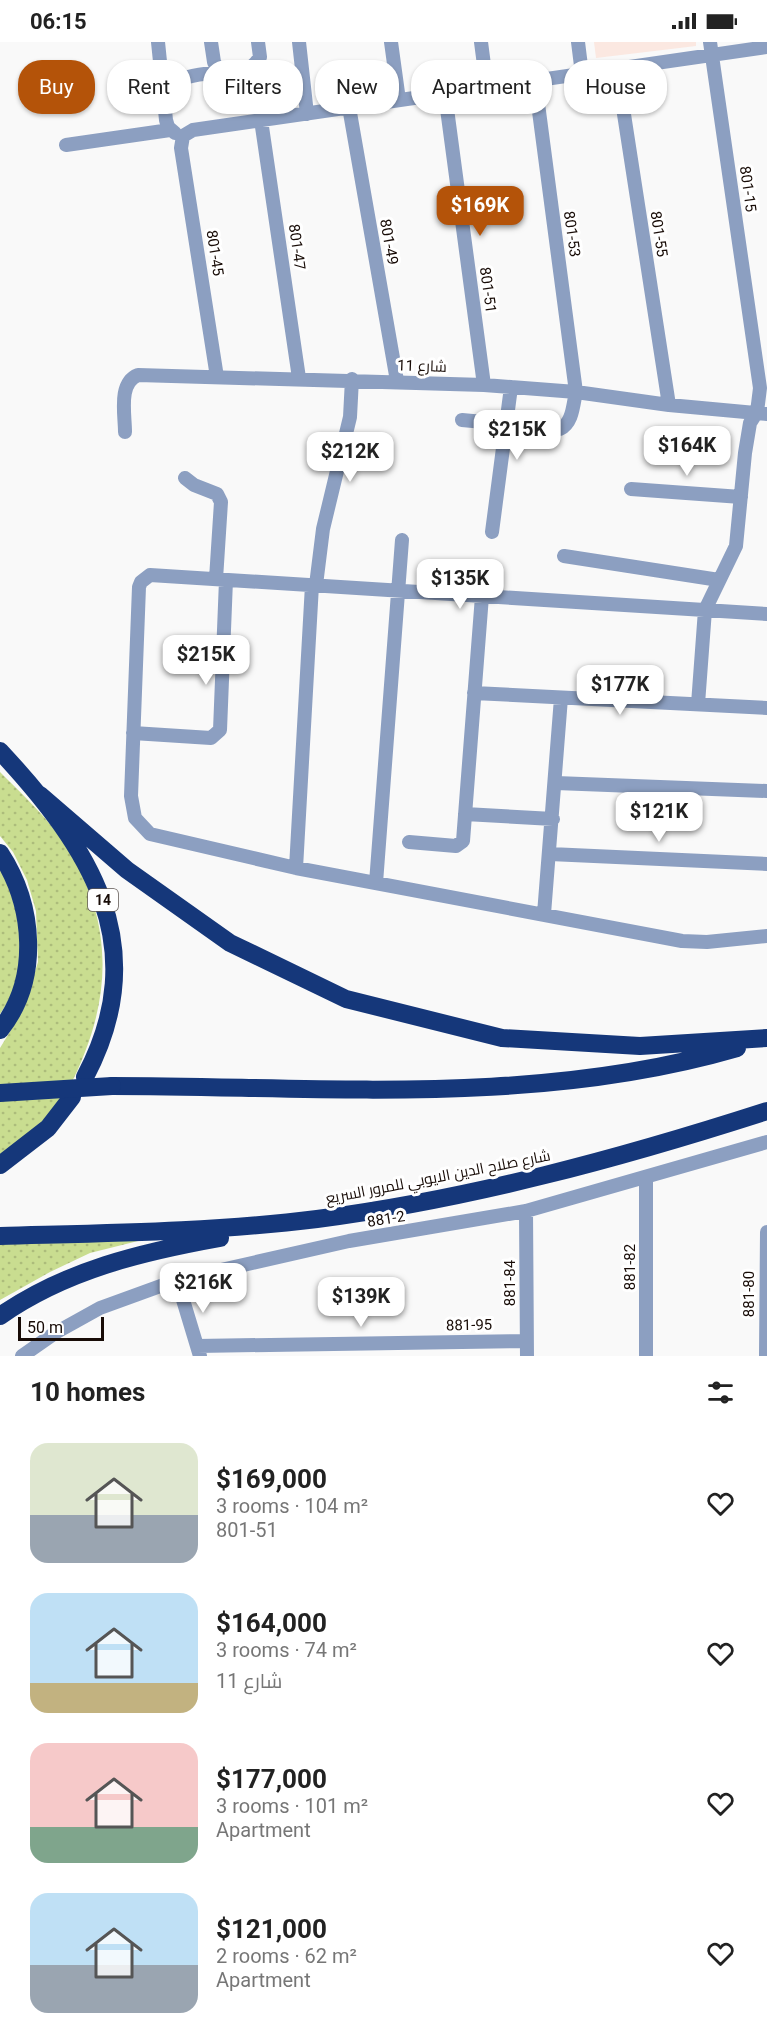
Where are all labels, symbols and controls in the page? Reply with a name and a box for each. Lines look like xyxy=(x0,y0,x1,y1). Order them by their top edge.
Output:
text: 06:15 xyxy=(30,9,87,34)
chip: Buy xyxy=(18,60,95,114)
chip: Rent xyxy=(107,60,191,114)
chip: Filters xyxy=(203,60,303,114)
chip: New xyxy=(315,60,399,114)
chip: Apartment xyxy=(411,60,552,114)
chip: House xyxy=(564,60,667,114)
street label: 801-15 xyxy=(736,165,760,213)
pin: $169K xyxy=(438,186,522,237)
text: $169K xyxy=(451,193,509,217)
street label: 801-53 xyxy=(560,210,584,258)
street label: 801-55 xyxy=(646,210,672,258)
street label: 801-49 xyxy=(376,218,402,266)
street label: 801-47 xyxy=(285,223,309,271)
street label: 801-45 xyxy=(202,229,228,277)
street label: 801-51 xyxy=(476,266,500,314)
street label: شارع 11 xyxy=(397,356,447,378)
pin: $215K xyxy=(475,410,559,461)
text: $215K xyxy=(488,417,546,441)
pin: $164K xyxy=(645,426,729,477)
pin: $212K xyxy=(308,432,392,483)
text: $164K xyxy=(658,433,716,457)
text: $212K xyxy=(321,439,379,463)
pin: $135K xyxy=(418,559,502,610)
text: $135K xyxy=(431,566,489,590)
pin: $215K xyxy=(164,635,248,686)
text: $215K xyxy=(177,642,235,666)
pin: $177K xyxy=(578,665,662,716)
text: $177K xyxy=(591,672,649,696)
pin: $121K xyxy=(617,792,701,843)
text: $121K xyxy=(630,799,688,823)
road number: 14 xyxy=(88,889,118,911)
street label: شارع صلاح الدين الايوبي للمرور السريع xyxy=(324,1146,552,1211)
street label: 881-2 xyxy=(366,1207,406,1231)
street label: 881-82 xyxy=(621,1244,639,1290)
street label: 881-84 xyxy=(501,1259,519,1306)
pin: $216K xyxy=(161,1263,245,1314)
text: $216K xyxy=(174,1270,232,1294)
street label: 881-80 xyxy=(740,1271,758,1317)
pin: $139K xyxy=(319,1277,403,1328)
text: $139K xyxy=(332,1284,390,1308)
scale bar xyxy=(18,1314,104,1342)
street label: 881-95 xyxy=(446,1316,492,1334)
text: 50 m xyxy=(27,1318,63,1337)
icon: filters xyxy=(704,1376,737,1409)
text: 10 homes xyxy=(30,1377,145,1407)
text: $169,000 xyxy=(216,1464,327,1494)
icon: home xyxy=(78,1467,150,1539)
icon: heart xyxy=(704,1487,737,1520)
text: 3 rooms · 104 m² xyxy=(216,1494,368,1518)
text: 801-51 xyxy=(216,1518,278,1542)
text: $164,000 xyxy=(216,1608,327,1638)
icon: home xyxy=(78,1617,150,1689)
icon: heart xyxy=(704,1637,737,1670)
text: 3 rooms · 74 m² xyxy=(216,1638,357,1662)
text: شارع 11 xyxy=(216,1669,282,1693)
text: $177,000 xyxy=(216,1764,327,1794)
icon: home xyxy=(78,1767,150,1839)
icon: heart xyxy=(704,1787,737,1820)
text: 3 rooms · 101 m² xyxy=(216,1794,368,1818)
text: Apartment xyxy=(216,1818,311,1842)
text: $121,000 xyxy=(216,1914,327,1944)
icon: home xyxy=(78,1917,150,1989)
icon: heart xyxy=(704,1937,737,1970)
text: 2 rooms · 62 m² xyxy=(216,1944,357,1968)
text: Apartment xyxy=(216,1968,311,1992)

